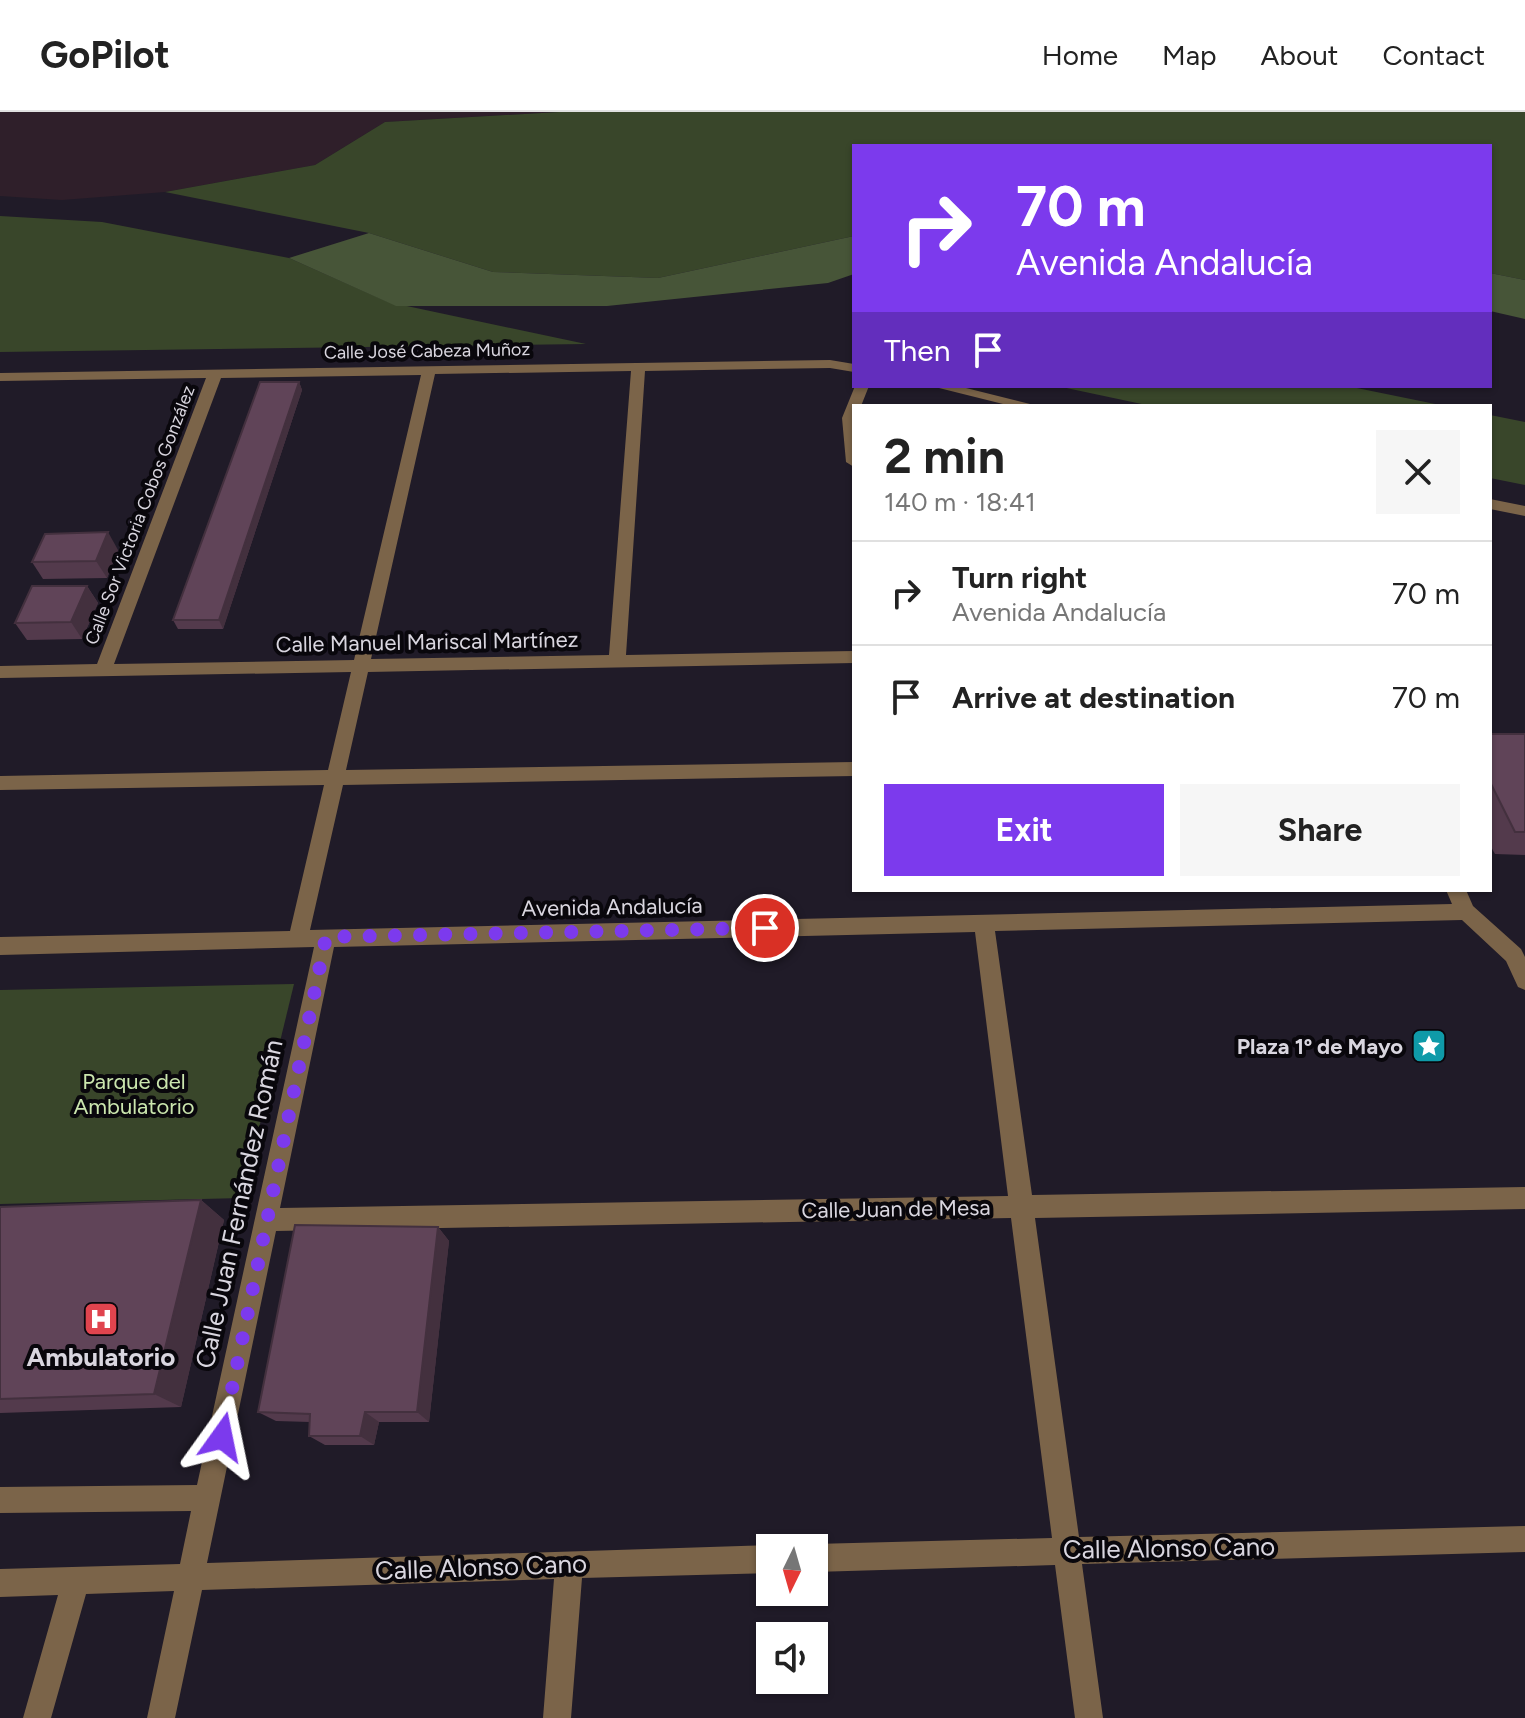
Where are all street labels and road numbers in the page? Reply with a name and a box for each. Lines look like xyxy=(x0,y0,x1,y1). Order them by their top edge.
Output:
street label: Calle José Cabeza Muñoz xyxy=(324,338,530,364)
street label: Calle Sor Victoria Cobos González xyxy=(80,382,200,648)
street label: Calle Manuel Mariscal Martínez xyxy=(275,626,579,658)
street label: Avenida Andalucía xyxy=(521,892,703,922)
street label: Calle Juan Fernández Román xyxy=(189,1037,289,1371)
street label: Calle Juan de Mesa xyxy=(801,1194,991,1224)
street label: Calle Alonso Cano xyxy=(1063,1530,1275,1566)
street label: Calle Alonso Cano xyxy=(374,1547,588,1587)

